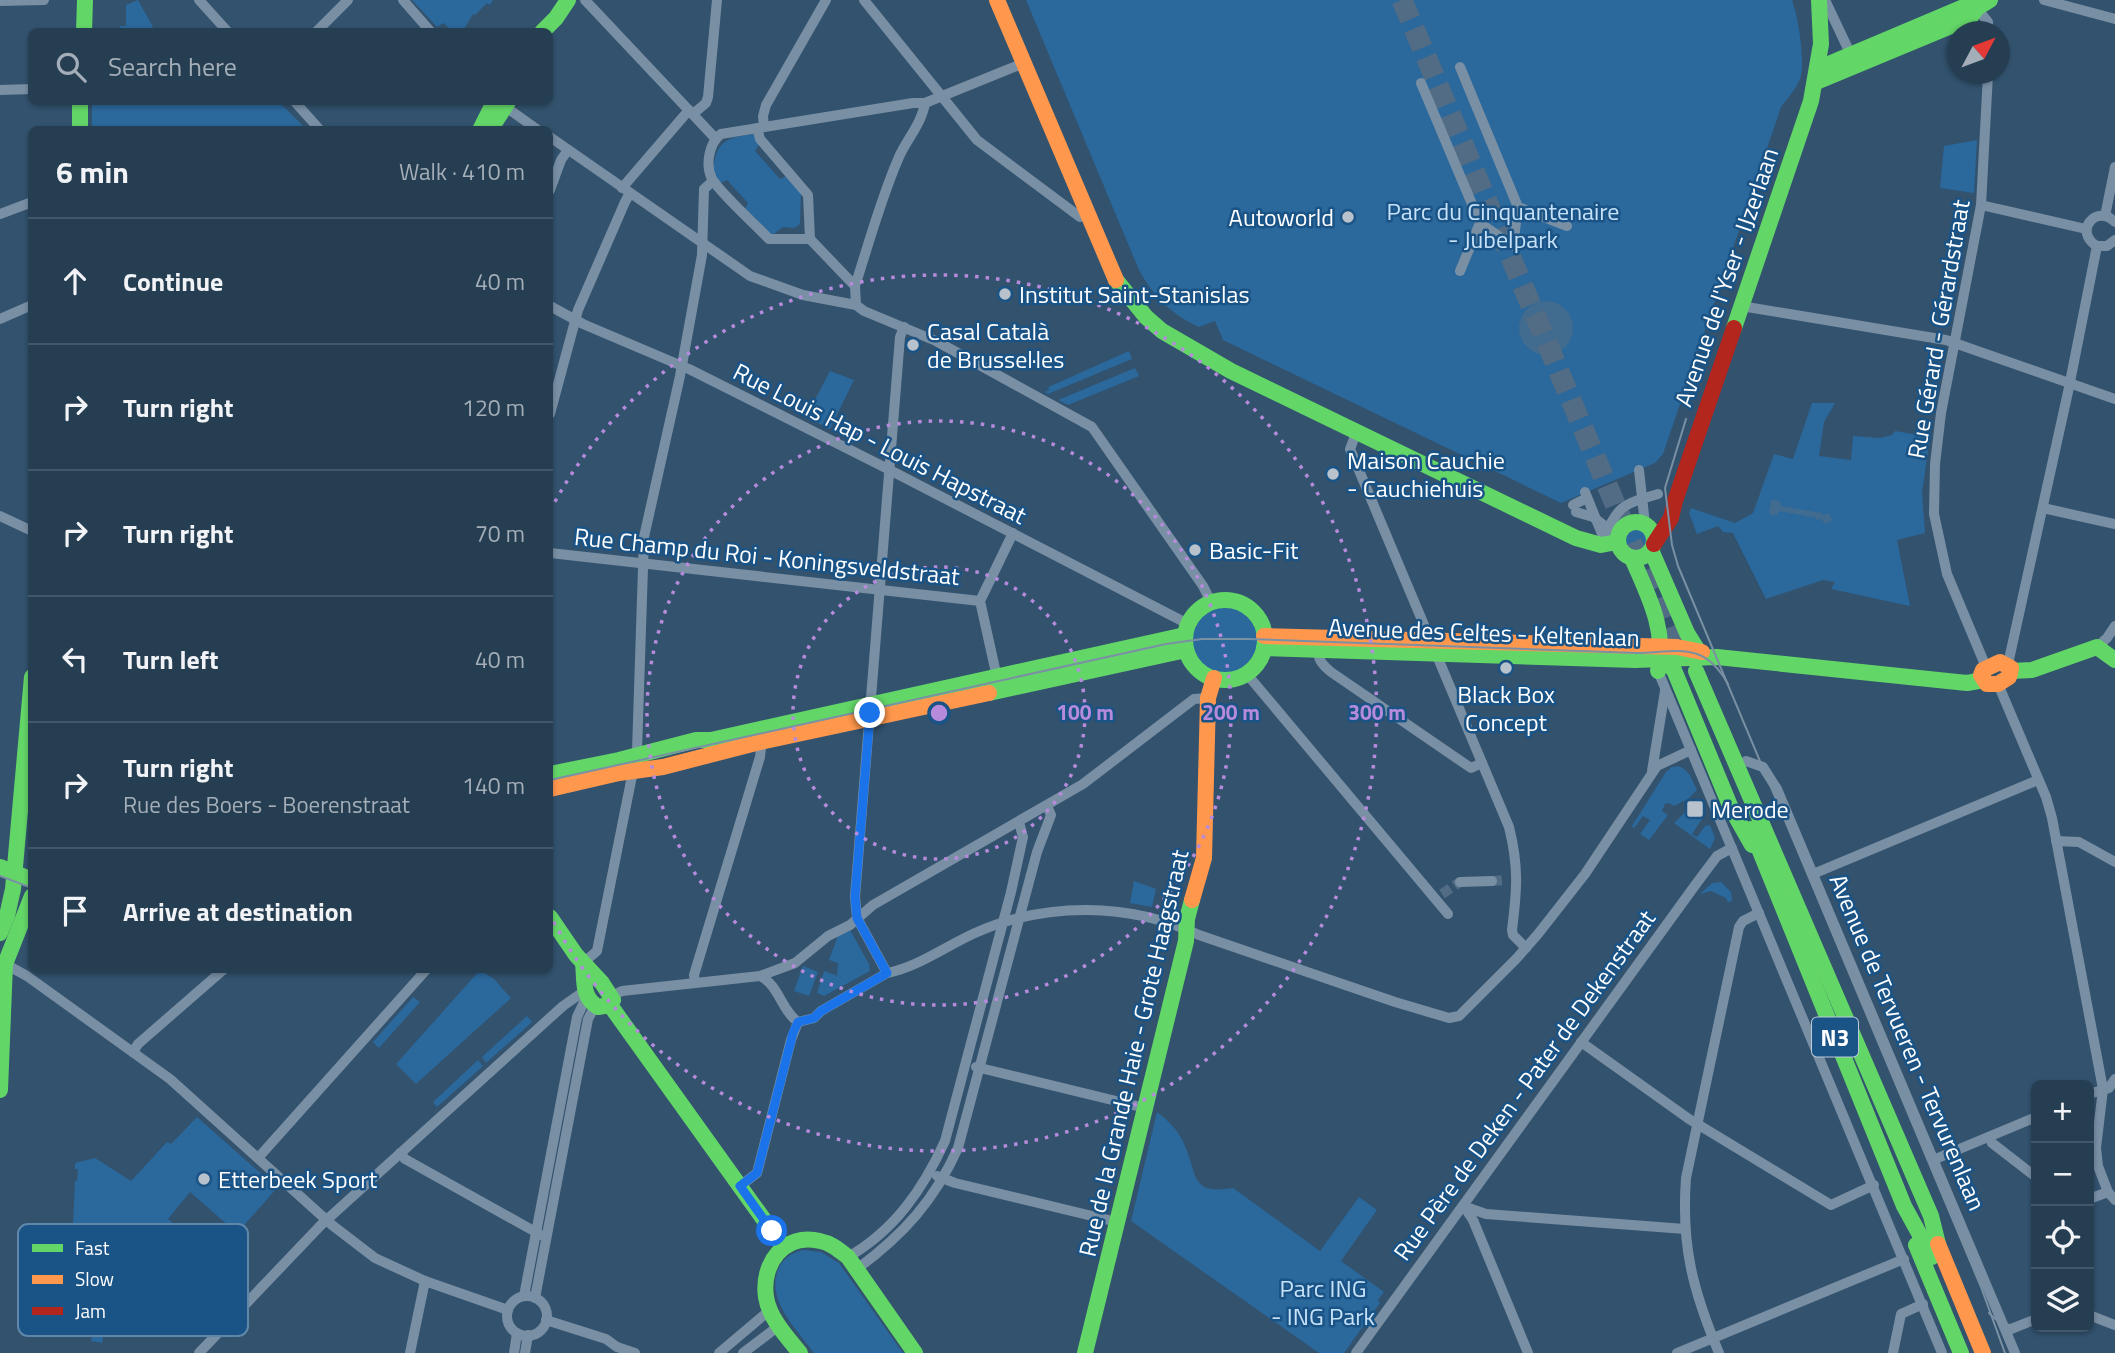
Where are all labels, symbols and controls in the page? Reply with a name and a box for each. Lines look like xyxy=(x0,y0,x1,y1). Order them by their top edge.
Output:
north arrow xyxy=(1947,21,2010,84)
search box xyxy=(28,28,553,105)
text: Search here xyxy=(108,47,237,86)
icon: search xyxy=(52,48,90,86)
street label: Avenue de l'Yser - IJzerlaan xyxy=(1665,143,1787,411)
text: 6 min xyxy=(56,149,129,195)
text: Walk · 410 m xyxy=(399,154,525,189)
park label: Parc du Cinquantenaire - Jubelpark xyxy=(1387,193,1619,257)
street label: Rue Gérard - Gérardstraat xyxy=(1898,196,1979,461)
place label: Autoworld xyxy=(1229,199,1334,235)
marker: Autoworld xyxy=(1340,209,1356,225)
icon: ahead xyxy=(56,262,94,300)
text: Continue xyxy=(123,262,223,301)
text: 40 m xyxy=(475,264,525,299)
place label: Institut Saint-Stanislas xyxy=(1019,276,1250,312)
marker: Institut Saint-Stanislas xyxy=(997,286,1013,302)
place label: Casal Català de Brussel·les xyxy=(927,313,1064,377)
marker: Casal Català de Brussel·les xyxy=(905,337,921,353)
street label: Rue Louis Hap - Louis Hapstraat xyxy=(727,353,1033,533)
icon: right xyxy=(56,388,94,426)
text: Turn right xyxy=(123,388,234,427)
text: 120 m xyxy=(462,390,525,425)
place label: Maison Cauchie - Cauchiehuis xyxy=(1347,442,1505,506)
marker: Maison Cauchie - Cauchiehuis xyxy=(1325,466,1341,482)
icon: right xyxy=(56,514,94,552)
text: Turn right xyxy=(123,514,234,553)
text: 70 m xyxy=(475,516,525,551)
street label: Rue Champ du Roi - Koningsveldstraat xyxy=(572,518,962,594)
place label: Basic-Fit xyxy=(1209,532,1299,568)
marker: Basic-Fit xyxy=(1187,542,1203,558)
street label: Avenue des Celtes - Keltenlaan xyxy=(1328,609,1640,655)
icon: left xyxy=(56,640,94,678)
text: Turn left xyxy=(123,640,218,679)
text: 40 m xyxy=(475,642,525,677)
marker: Black Box Concept xyxy=(1498,660,1514,676)
place label: Black Box Concept xyxy=(1457,676,1555,740)
text: 100 m xyxy=(1056,696,1114,728)
text: 200 m xyxy=(1202,696,1260,728)
text: 300 m xyxy=(1348,696,1406,728)
route end xyxy=(854,697,885,728)
centre of rings xyxy=(927,701,951,725)
text: Turn right xyxy=(123,748,234,787)
icon: right xyxy=(56,766,94,804)
text: 140 m xyxy=(462,768,525,803)
text: Rue des Boers - Boerenstraat xyxy=(123,787,410,822)
place label: Merode xyxy=(1711,791,1789,827)
marker: Merode xyxy=(1685,799,1705,819)
street label: Rue de la Grande Haie - Grote Haagstraat xyxy=(1069,845,1198,1260)
street label: Avenue de Tervueren - Tervurenlaan xyxy=(1821,868,1995,1216)
icon: arrive xyxy=(56,892,94,930)
text: Arrive at destination xyxy=(123,892,353,931)
street label: Rue Père de Deken - Pater de Dekenstraat xyxy=(1384,902,1664,1268)
road number: N3 xyxy=(1812,1018,1858,1056)
map controls xyxy=(2031,1080,2094,1332)
button: + xyxy=(2031,1080,2094,1143)
button: − xyxy=(2031,1143,2094,1206)
place label: Etterbeek Sport xyxy=(218,1161,378,1197)
marker: Etterbeek Sport xyxy=(196,1171,212,1187)
button: locate xyxy=(2031,1206,2094,1269)
route start xyxy=(756,1215,787,1246)
legend xyxy=(18,1224,248,1336)
text: Fast xyxy=(75,1233,110,1262)
text: Slow xyxy=(75,1264,114,1293)
button: layers xyxy=(2031,1269,2094,1332)
park label: Parc ING - ING Park xyxy=(1271,1270,1375,1334)
text: Jam xyxy=(75,1296,106,1325)

